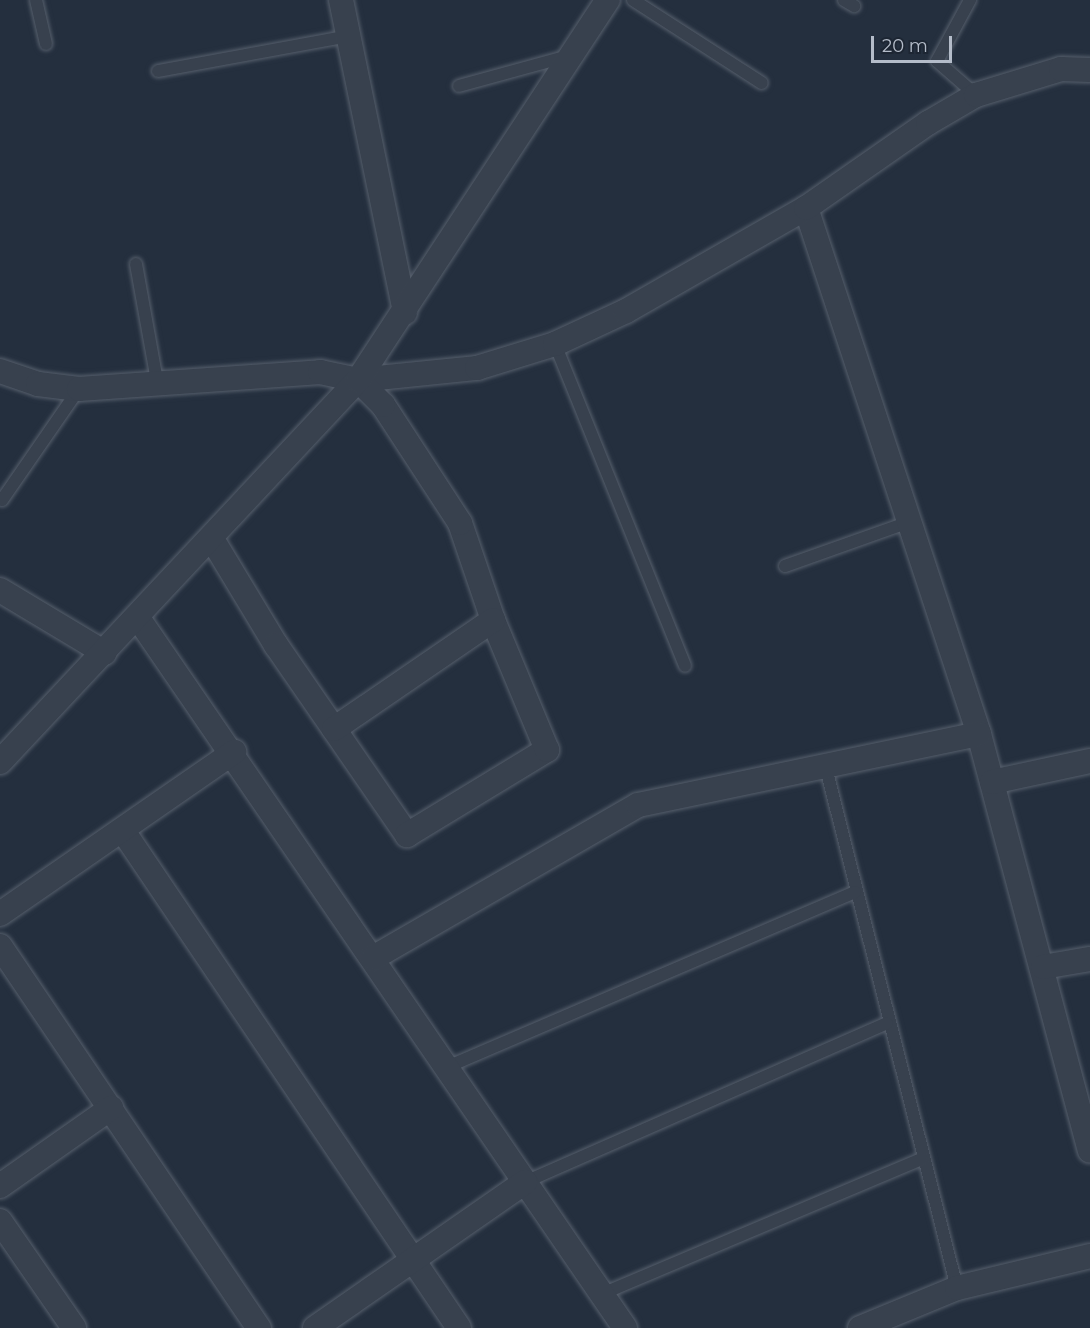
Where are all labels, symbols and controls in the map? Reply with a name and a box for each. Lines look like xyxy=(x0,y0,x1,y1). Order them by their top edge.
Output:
scale bar xyxy=(874,24,955,62)
text: 20 m xyxy=(882,35,928,57)

